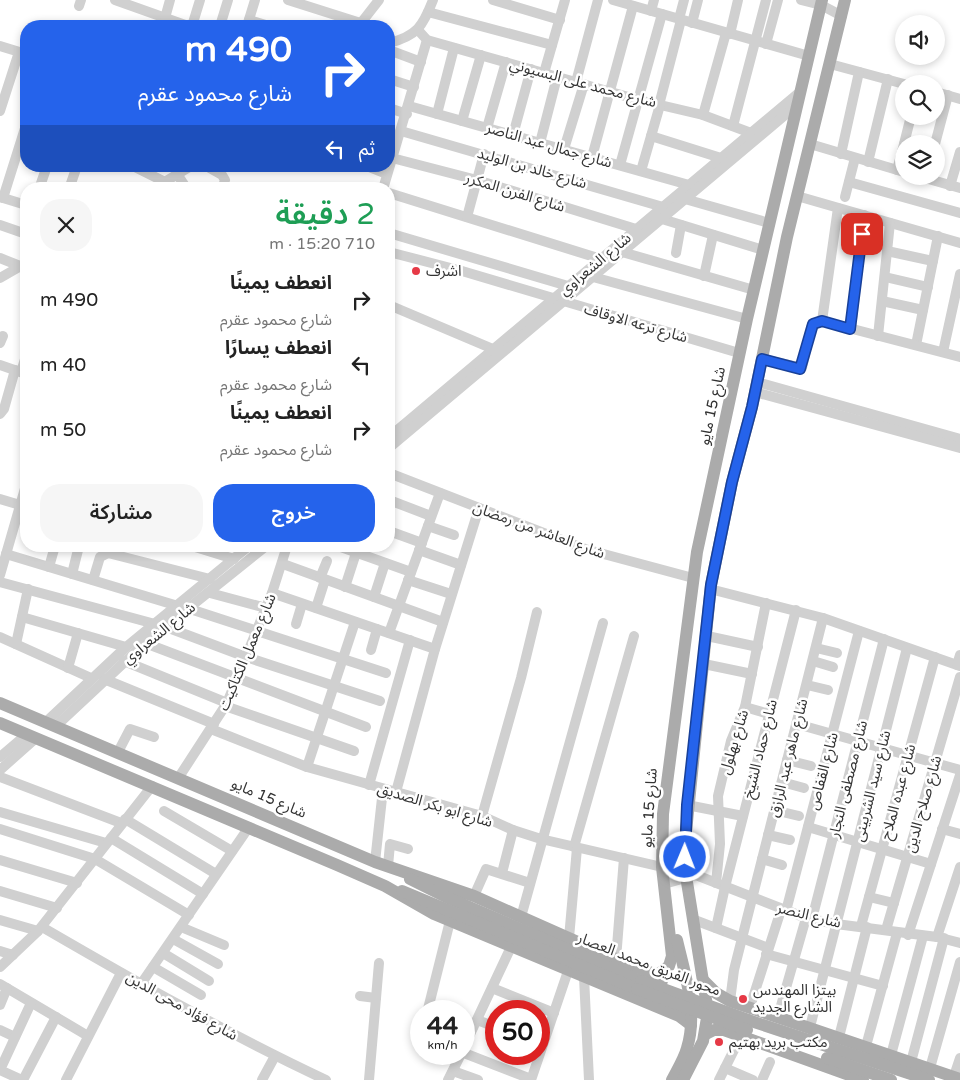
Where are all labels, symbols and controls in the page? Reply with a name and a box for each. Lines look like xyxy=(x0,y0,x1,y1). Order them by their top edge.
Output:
map controls xyxy=(895,15,945,185)
button: sound xyxy=(895,15,945,65)
text: 490 m xyxy=(185,29,292,71)
icon: right xyxy=(310,40,375,105)
street label: شارع محمد على البسيوني xyxy=(507,55,659,114)
button: search xyxy=(895,75,945,125)
text: شارع محمود عقرم xyxy=(138,81,292,107)
street label: شارع جمال عبد الناصر xyxy=(482,118,614,175)
icon: left xyxy=(321,135,349,163)
button: layers xyxy=(895,135,945,185)
text: ثم xyxy=(359,138,375,160)
street label: شارع خالد بن الوليد xyxy=(474,144,589,195)
street label: شارع الفرن المكرر xyxy=(461,168,567,219)
text: 2 دقيقة xyxy=(276,196,375,233)
button: close xyxy=(40,199,92,251)
pin xyxy=(841,213,883,255)
icon: arrive xyxy=(848,220,876,248)
street label: شارع الشعراوي xyxy=(555,229,637,302)
text: 710 m · 15:20 xyxy=(269,234,375,254)
place label: اشرف xyxy=(426,262,462,280)
marker: اشرف xyxy=(410,265,422,277)
text: انعطف يمينًا xyxy=(230,272,332,294)
icon: right xyxy=(347,286,375,314)
text: 490 m xyxy=(40,289,98,311)
street label: شارع ترعه الاوقاف xyxy=(581,300,690,349)
text: شارع محمود عقرم xyxy=(220,310,332,330)
text: انعطف يسارًا xyxy=(225,337,332,359)
icon: left xyxy=(347,351,375,379)
text: 40 m xyxy=(40,354,86,376)
street label: شارع 15 مايو xyxy=(695,365,732,447)
text: شارع محمود عقرم xyxy=(220,375,332,395)
text: انعطف يمينًا xyxy=(230,402,332,424)
icon: right xyxy=(347,416,375,444)
text: 50 m xyxy=(40,419,86,441)
text: شارع محمود عقرم xyxy=(220,440,332,460)
button: مشاركة xyxy=(40,484,203,542)
button: خروج xyxy=(213,484,375,542)
street label: شارع العاشر من رمضان xyxy=(470,498,607,565)
street label: شارع معمل الكتاكيت xyxy=(214,590,283,714)
street label: شارع الشعراوي xyxy=(119,598,201,670)
street label: شارع حماد الشيخ xyxy=(739,697,784,801)
street label: شارع ماهر عبد الرازق xyxy=(765,697,814,820)
street label: شارع بهلول xyxy=(716,707,755,777)
street label: شارع مصطفى النجار xyxy=(824,718,874,841)
street label: شارع سيد الشربينى xyxy=(849,728,897,844)
street label: شارع القفاص xyxy=(804,730,845,812)
street label: شارع عبده الملاح xyxy=(877,742,922,843)
street label: شارع صلاح الدين xyxy=(901,753,948,855)
street label: شارع 15 مايو xyxy=(637,767,664,849)
street label: شارع 15 مايو xyxy=(228,774,309,825)
street label: شارع ابو بكر الصديق xyxy=(374,779,495,834)
position arrow xyxy=(658,830,710,882)
street label: شارع النصر xyxy=(773,898,843,935)
street label: محور الفريق محمد العصار xyxy=(573,928,723,1001)
street label: شارع فؤاد محى الدين xyxy=(122,968,241,1047)
place label: بيتزا المهندس الشارع الجديد xyxy=(753,981,836,1019)
marker: بيتزا المهندس الشارع الجديد xyxy=(737,993,749,1005)
speed limit sign: 50 xyxy=(485,1000,550,1065)
text: 44 xyxy=(427,1011,458,1041)
place label: مكتب بريد بهتيم xyxy=(729,1033,828,1053)
marker: مكتب بريد بهتيم xyxy=(713,1036,725,1048)
text: km/h xyxy=(427,1038,458,1052)

